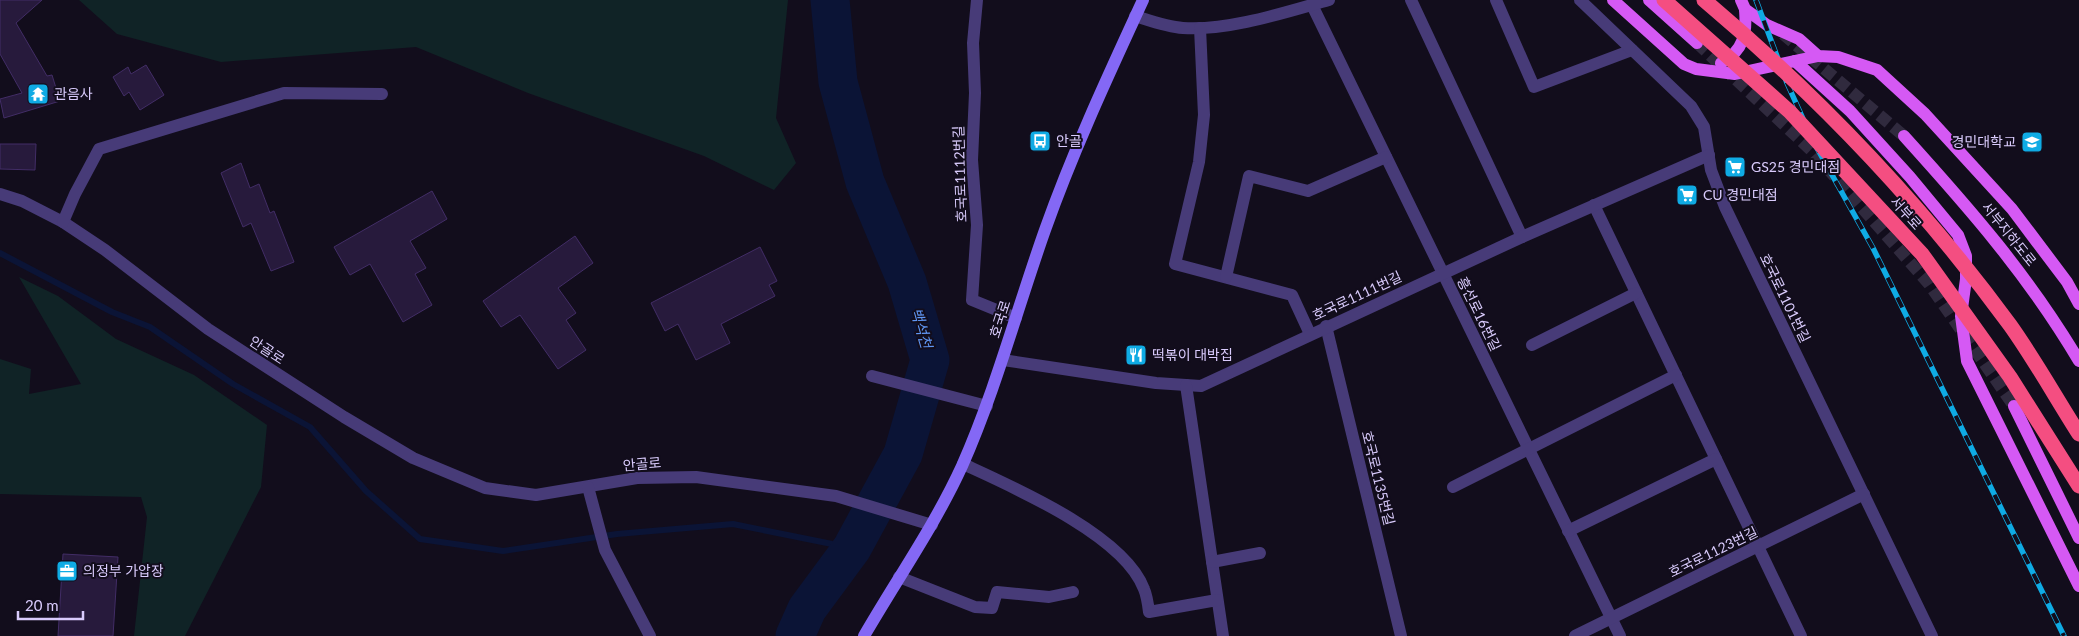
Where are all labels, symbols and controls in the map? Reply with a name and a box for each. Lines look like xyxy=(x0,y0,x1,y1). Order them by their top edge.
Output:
temple icon: 관음사 xyxy=(26,82,50,106)
place label: 관음사 xyxy=(54,85,93,102)
street label: 호국로1112번길 xyxy=(949,125,970,223)
bus stop icon: 안골 xyxy=(1028,129,1052,153)
school or university icon: 경민대학교 xyxy=(2020,130,2044,154)
place label: 안골 xyxy=(1056,132,1082,149)
place label: 경민대학교 xyxy=(1952,133,2016,150)
supermarket icon: GS25 경민대점 xyxy=(1723,155,1747,179)
place label: GS25 경민대점 xyxy=(1751,158,1840,175)
supermarket icon: CU 경민대점 xyxy=(1675,183,1699,207)
place label: CU 경민대점 xyxy=(1703,186,1778,203)
street label: 서부로 xyxy=(1887,193,1926,233)
street label: 서부지하도로 xyxy=(1978,198,2040,269)
street label: 호국로1101번길 xyxy=(1757,251,1814,345)
street label: 호국로1111번길 xyxy=(1309,267,1404,324)
street label: 흥선로16번길 xyxy=(1454,274,1505,354)
street label: 호국로 xyxy=(985,298,1014,340)
water label: 백석천 xyxy=(908,305,937,352)
street label: 안골로 xyxy=(246,332,288,367)
restaurant icon: 떡볶이 대박집 xyxy=(1124,343,1148,367)
place label: 떡볶이 대박집 xyxy=(1152,346,1233,363)
street label: 호국로1135번길 xyxy=(1359,429,1398,527)
street label: 안골로 xyxy=(622,453,662,474)
street label: 호국로1123번길 xyxy=(1666,523,1760,580)
office icon: 의정부 가압장 xyxy=(55,559,79,583)
place label: 의정부 가압장 xyxy=(83,562,164,579)
scale bar xyxy=(18,588,82,620)
text: 20 m xyxy=(25,596,59,614)

